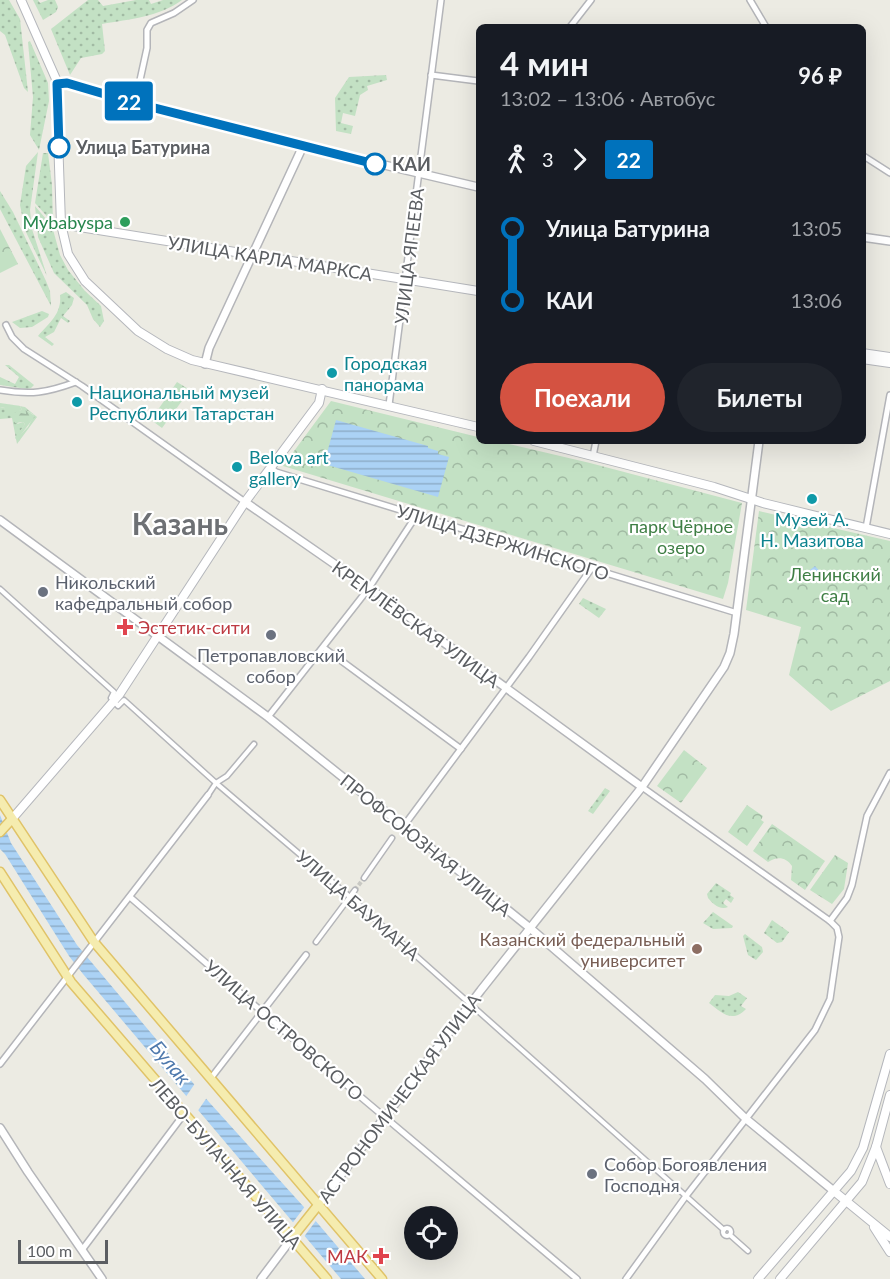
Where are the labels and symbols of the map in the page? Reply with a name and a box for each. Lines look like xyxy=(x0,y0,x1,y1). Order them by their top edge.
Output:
line badge: 22 xyxy=(102,82,156,120)
marker: Улица Батурина xyxy=(48,136,70,158)
place label: Улица Батурина xyxy=(75,136,210,158)
marker: КАИ xyxy=(364,153,386,175)
place label: КАИ xyxy=(392,153,431,175)
street label: УЛИЦА ЯПЕЕВА xyxy=(390,186,428,326)
place label: Mybabyspa xyxy=(22,211,113,233)
marker: Mybabyspa xyxy=(118,215,132,229)
street label: УЛИЦА КАРЛА МАРКСА xyxy=(166,231,375,285)
place label: Городская панорама xyxy=(344,352,427,395)
marker: Городская панорама xyxy=(325,366,339,380)
place label: Национальный музей Республики Татарстан xyxy=(89,381,274,424)
marker: Национальный музей Республики Татарстан xyxy=(70,395,84,409)
place label: Belova art gallery xyxy=(249,446,329,489)
marker: Belova art gallery xyxy=(230,460,244,474)
marker: Музей А. Н. Мазитова xyxy=(805,492,819,506)
street label: УЛИЦА ДЗЕРЖИНСКОГО xyxy=(394,499,612,585)
district label: Казань xyxy=(132,505,228,541)
place label: Музей А. Н. Мазитова xyxy=(760,508,864,551)
park label: парк Чёрное озеро xyxy=(629,515,733,558)
street label: КРЕМЛЁВСКАЯ УЛИЦА xyxy=(328,556,505,693)
park label: Ленинский сад xyxy=(788,563,881,606)
place label: Никольский кафедральный собор xyxy=(55,571,232,614)
marker: Никольский кафедральный собор xyxy=(36,585,50,599)
place label: Эстетик-сити xyxy=(138,616,250,638)
marker: Эстетик-сити xyxy=(116,618,134,636)
marker: Петропавловский собор xyxy=(264,628,278,642)
place label: Петропавловский собор xyxy=(197,644,345,687)
street label: ПРОФСОЮЗНАЯ УЛИЦА xyxy=(336,769,516,921)
street label: УЛИЦА БАУМАНА xyxy=(292,845,425,965)
place label: Казанский федеральный университет xyxy=(479,928,685,971)
marker: Казанский федеральный университет xyxy=(690,942,704,956)
street label: УЛИЦА ОСТРОВСКОГО xyxy=(200,955,368,1105)
street label: АСТРОНОМИЧЕСКАЯ УЛИЦА xyxy=(313,988,485,1207)
water label: Булак xyxy=(146,1035,197,1089)
street label: ЛЕВО-БУЛАЧНАЯ УЛИЦА xyxy=(145,1072,307,1254)
place label: Собор Богоявления Господня xyxy=(604,1153,767,1196)
marker: Собор Богоявления Господня xyxy=(585,1167,599,1181)
scale bar xyxy=(18,1237,108,1264)
place label: МАК xyxy=(327,1245,368,1267)
marker: МАК xyxy=(372,1247,390,1265)

